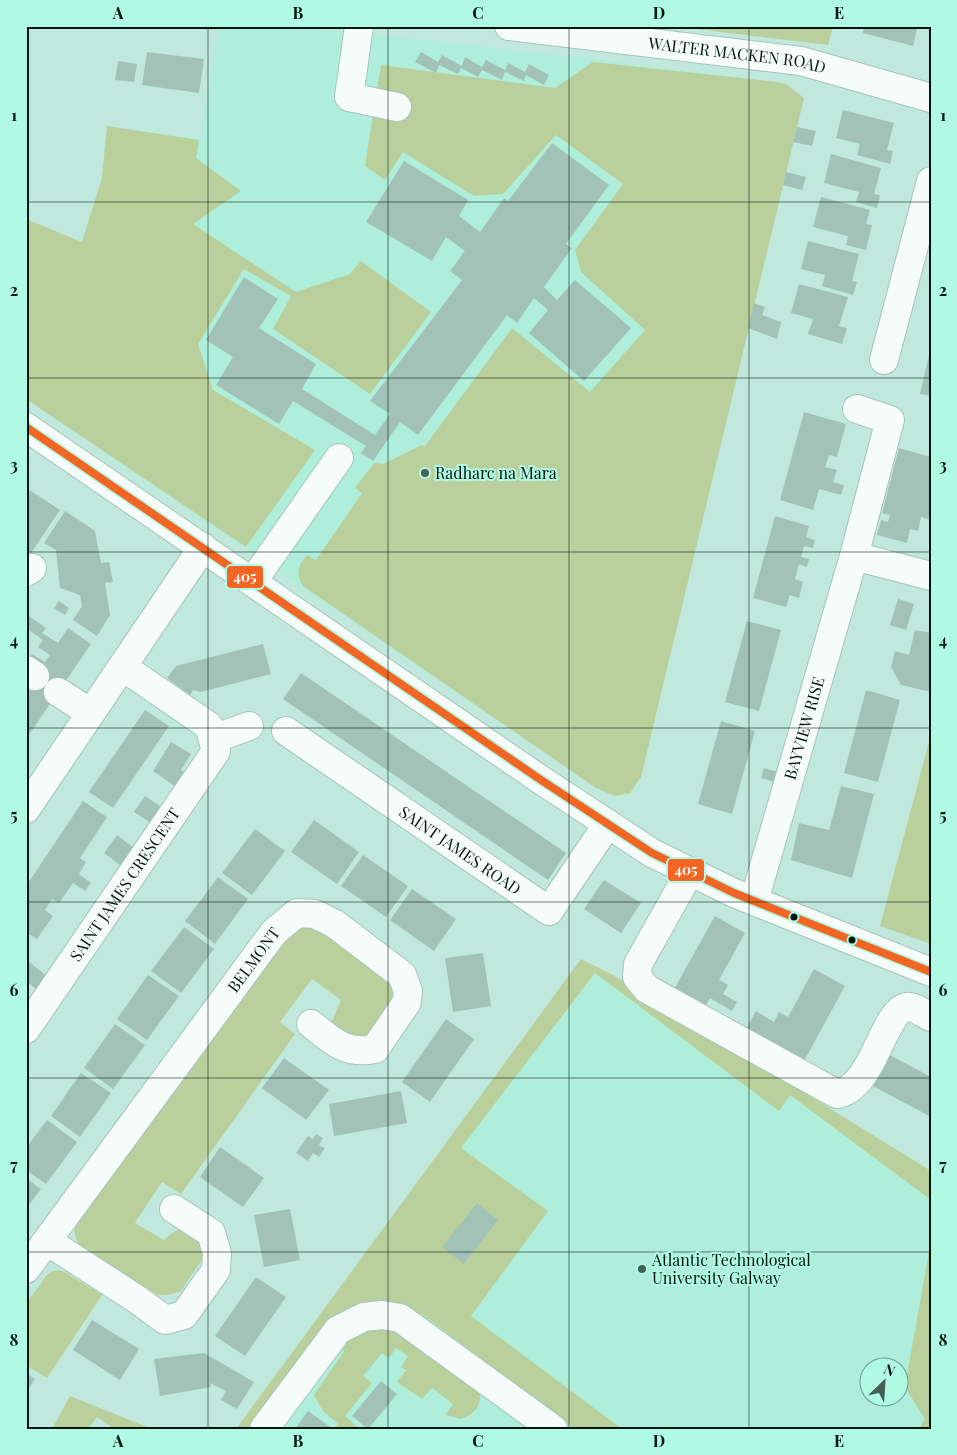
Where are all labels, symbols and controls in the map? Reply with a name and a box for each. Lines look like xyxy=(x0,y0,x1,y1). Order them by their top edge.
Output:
text: A xyxy=(112,2,124,23)
text: B xyxy=(293,2,304,23)
text: C xyxy=(472,2,484,23)
text: D xyxy=(653,2,665,23)
text: E xyxy=(834,2,844,23)
street label: WALTER MACKEN ROAD xyxy=(646,32,829,78)
text: 1 xyxy=(11,104,17,125)
text: 1 xyxy=(940,104,946,125)
text: 2 xyxy=(10,279,18,300)
text: 2 xyxy=(939,279,947,300)
text: 3 xyxy=(10,454,18,475)
text: 3 xyxy=(939,454,947,475)
place label: Radharc na Mara xyxy=(435,462,557,483)
marker: Radharc na Mara xyxy=(419,467,431,479)
line badge: 405 xyxy=(226,565,264,589)
text: 405 xyxy=(234,567,256,586)
text: 4 xyxy=(10,629,18,650)
text: 4 xyxy=(939,629,947,650)
street label: BAYVIEW RISE xyxy=(779,674,828,782)
street label: SAINT JAMES ROAD xyxy=(395,801,525,899)
street label: SAINT JAMES CRESCENT xyxy=(64,803,184,965)
text: 5 xyxy=(10,804,18,825)
text: 5 xyxy=(939,804,947,825)
line badge: 405 xyxy=(667,858,705,882)
text: 405 xyxy=(675,860,697,879)
unlabelled marker xyxy=(789,912,799,922)
street label: BELMONT xyxy=(222,923,284,996)
unlabelled marker xyxy=(847,935,857,945)
text: 6 xyxy=(10,979,19,1000)
text: 6 xyxy=(939,979,948,1000)
text: 7 xyxy=(10,1154,18,1175)
text: 7 xyxy=(939,1154,947,1175)
place label: Atlantic Technological University Galway xyxy=(651,1249,811,1288)
marker: Atlantic Technological University Galway xyxy=(636,1263,648,1275)
text: 8 xyxy=(10,1329,19,1350)
text: 8 xyxy=(939,1329,948,1350)
north arrow xyxy=(860,1358,910,1408)
text: N xyxy=(881,1359,898,1381)
text: A xyxy=(112,1430,124,1451)
text: B xyxy=(293,1430,304,1451)
text: C xyxy=(472,1430,484,1451)
text: D xyxy=(653,1430,665,1451)
text: E xyxy=(834,1430,844,1451)

